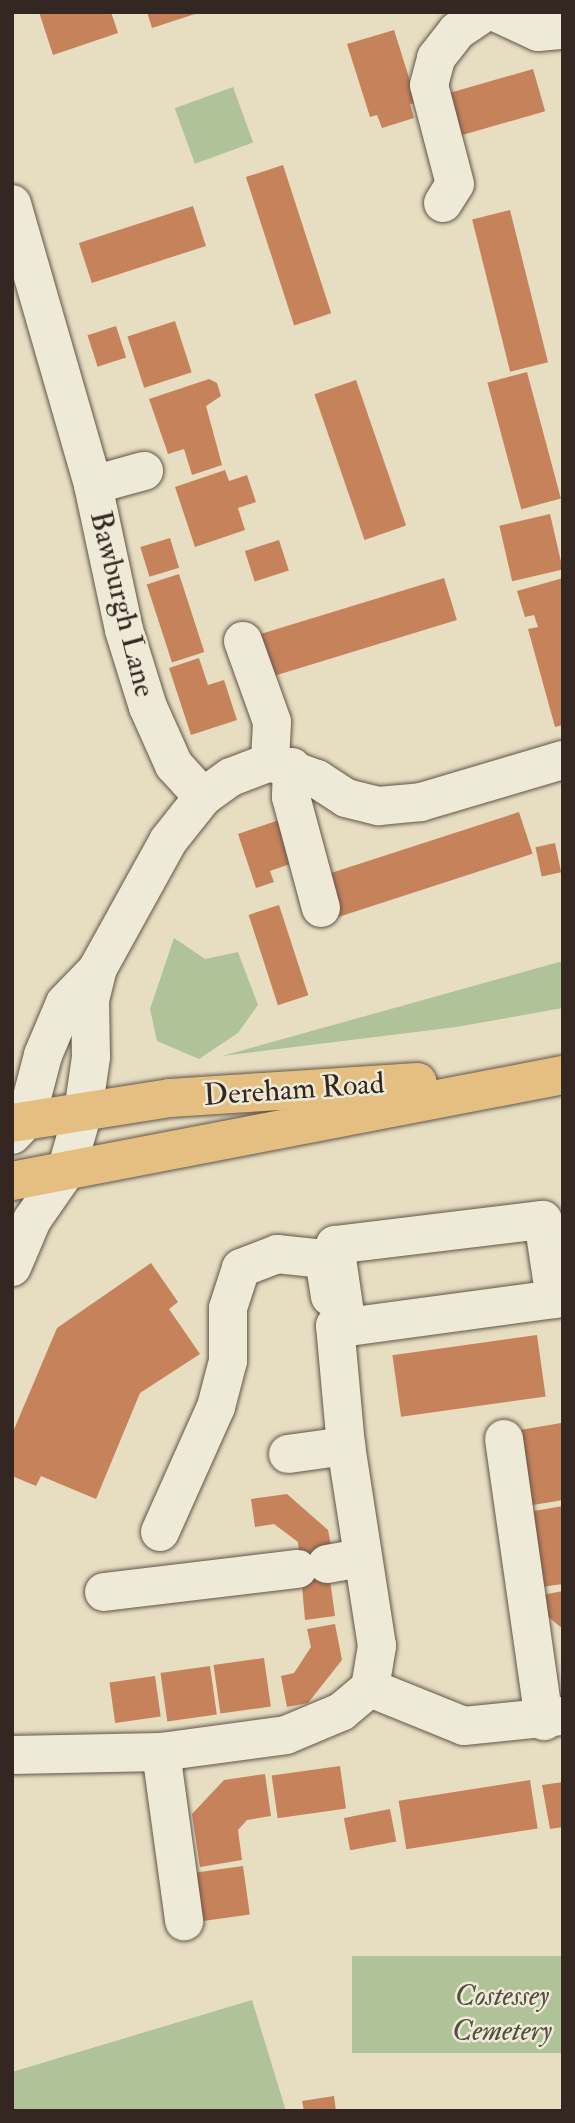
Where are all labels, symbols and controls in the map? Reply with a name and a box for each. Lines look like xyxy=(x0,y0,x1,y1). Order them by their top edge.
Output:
street label: Bawburgh Lane xyxy=(82,507,162,701)
street label: Dereham Road xyxy=(202,1066,386,1114)
park label: Costessey Cemetery xyxy=(452,1978,552,2048)

